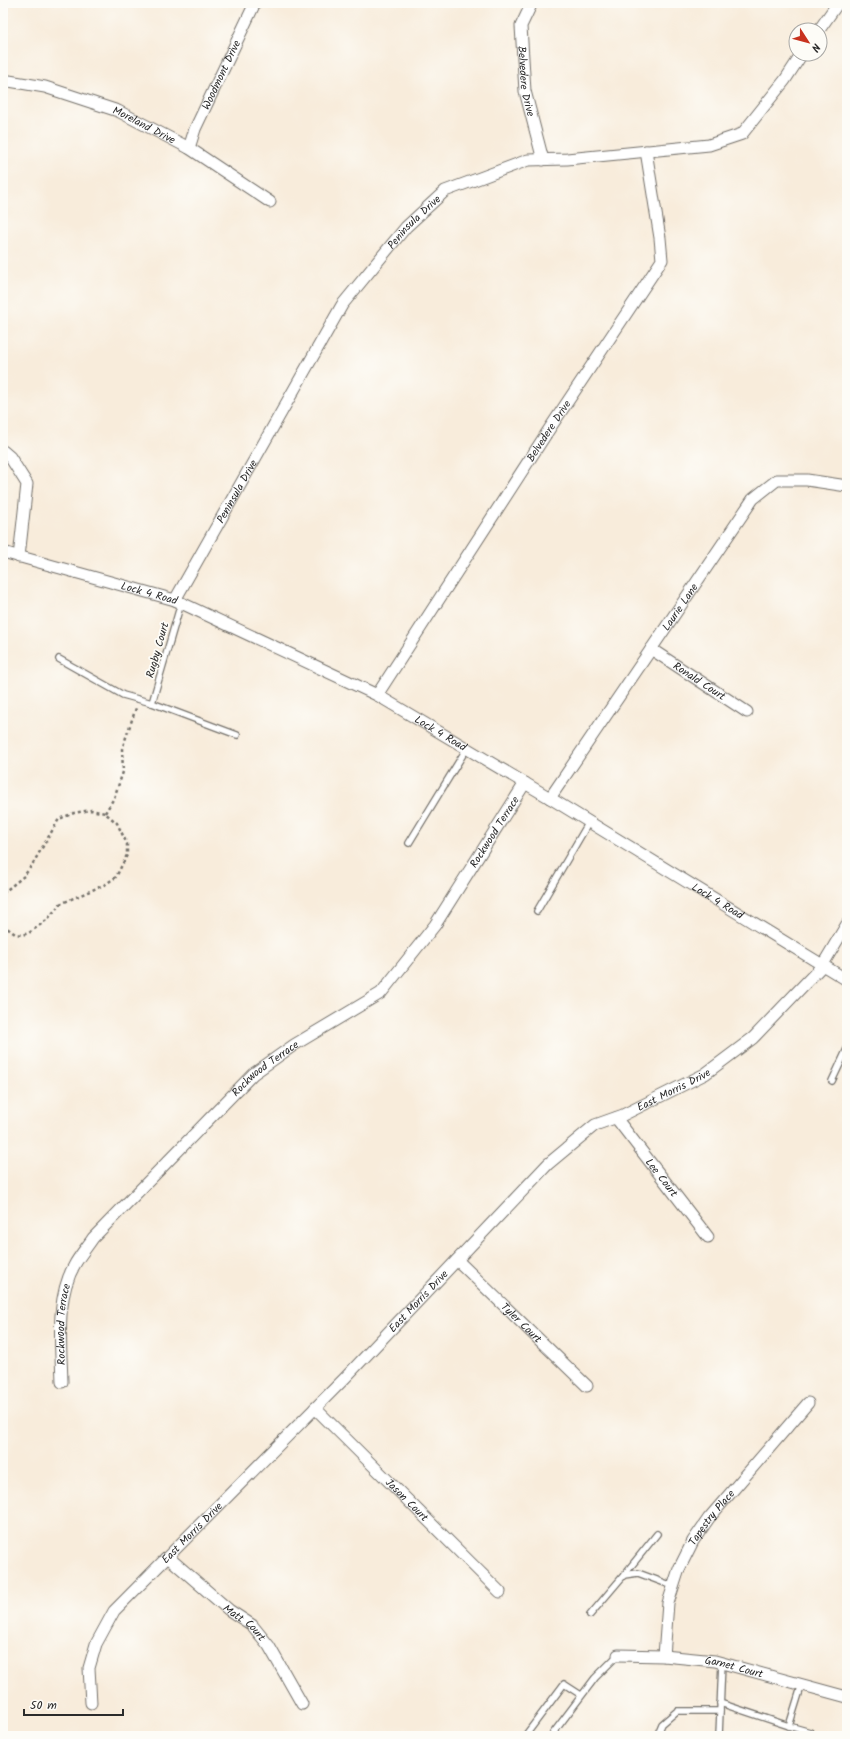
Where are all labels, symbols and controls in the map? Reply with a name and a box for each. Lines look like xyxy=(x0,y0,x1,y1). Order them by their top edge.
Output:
north arrow xyxy=(788,22,828,62)
street label: Woodmont Drive xyxy=(197,37,246,113)
text: N xyxy=(806,39,825,55)
street label: Belvedere Drive xyxy=(512,46,539,119)
street label: Moreland Drive xyxy=(110,102,179,149)
street label: Peninsula Drive xyxy=(383,191,445,254)
street label: Belvedere Drive xyxy=(522,397,576,466)
street label: Peninsula Drive xyxy=(212,457,263,527)
street label: Lock 4 Road xyxy=(119,577,180,610)
street label: Laurie Lane xyxy=(658,580,703,635)
street label: Rugby Court xyxy=(141,620,175,680)
street label: Ronald Court xyxy=(669,658,730,706)
street label: Lock 4 Road xyxy=(411,711,470,757)
street label: Rockwood Terrace xyxy=(465,793,525,872)
street label: Lock 4 Road xyxy=(688,879,747,925)
street label: Rockwood Terrace xyxy=(228,1036,302,1101)
street label: East Morris Drive xyxy=(634,1064,715,1117)
street label: Lee Court xyxy=(640,1155,682,1202)
street label: East Morris Drive xyxy=(385,1266,453,1337)
street label: Rockwood Terrace xyxy=(52,1281,76,1366)
street label: Tyler Court xyxy=(496,1299,546,1348)
street label: Jason Court xyxy=(381,1475,433,1527)
street label: Tapestry Place xyxy=(684,1486,740,1549)
street label: East Morris Drive xyxy=(158,1498,227,1568)
street label: Matt Court xyxy=(218,1600,270,1646)
street label: Garnet Court xyxy=(704,1652,766,1684)
scale bar xyxy=(24,1691,123,1717)
text: 50 m xyxy=(30,1696,57,1715)

